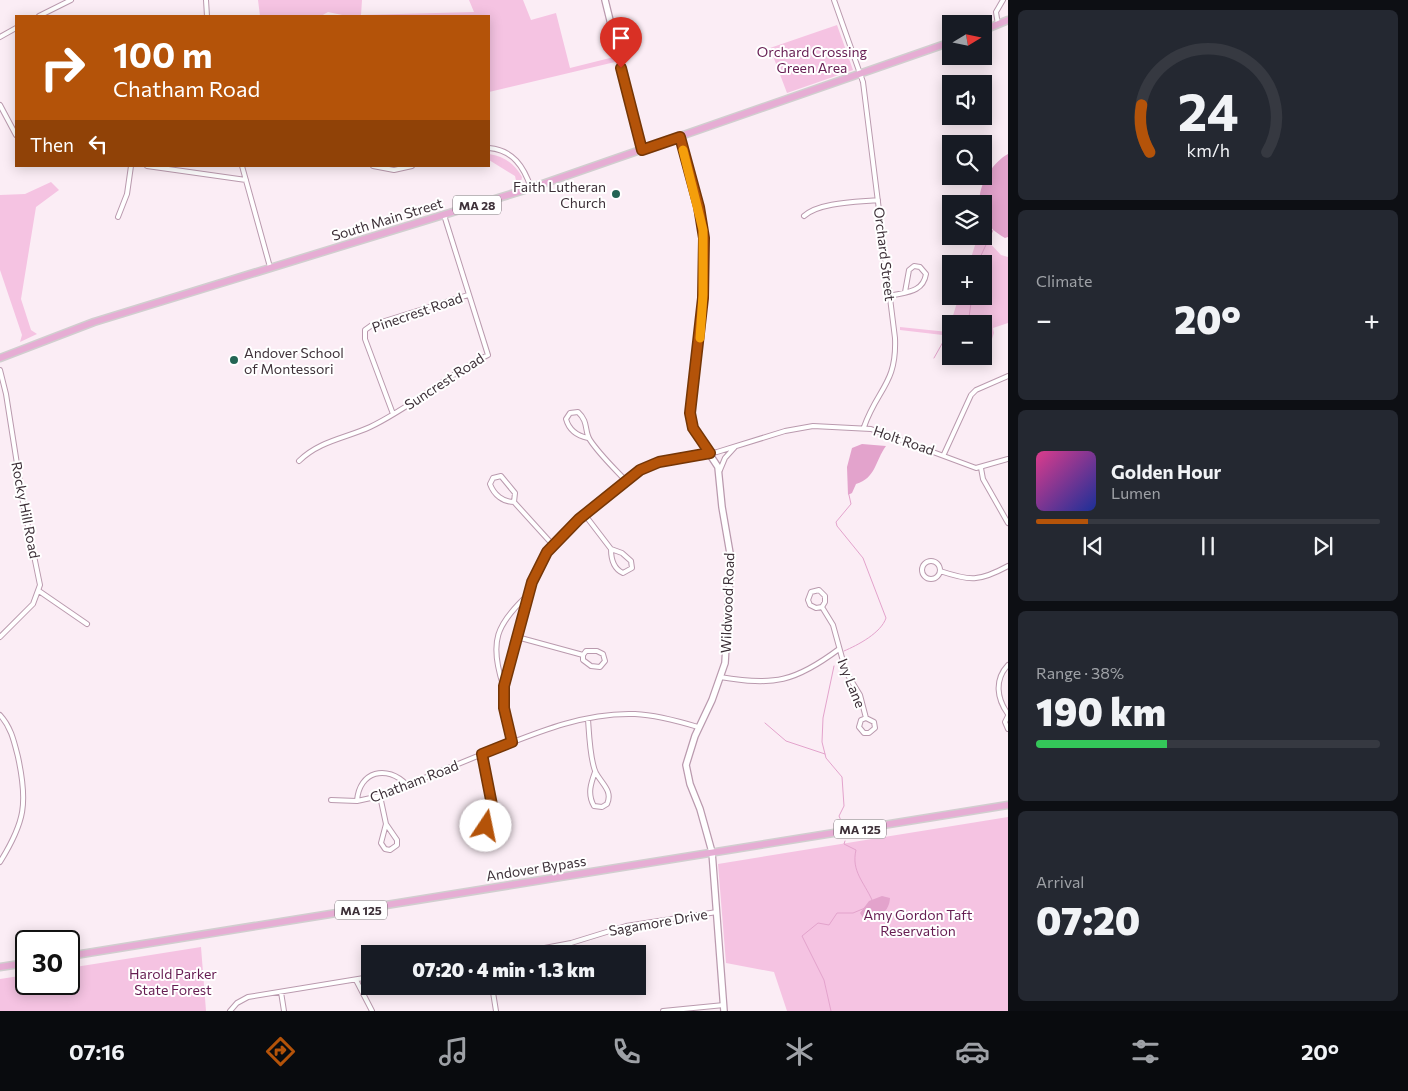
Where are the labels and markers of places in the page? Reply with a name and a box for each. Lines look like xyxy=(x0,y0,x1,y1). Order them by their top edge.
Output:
pin xyxy=(600,17,642,68)
place label: Faith Lutheran Church xyxy=(513,178,606,211)
marker: Faith Lutheran Church xyxy=(610,188,622,200)
place label: Andover School of Montessori xyxy=(244,344,344,377)
marker: Andover School of Montessori xyxy=(228,354,240,366)

